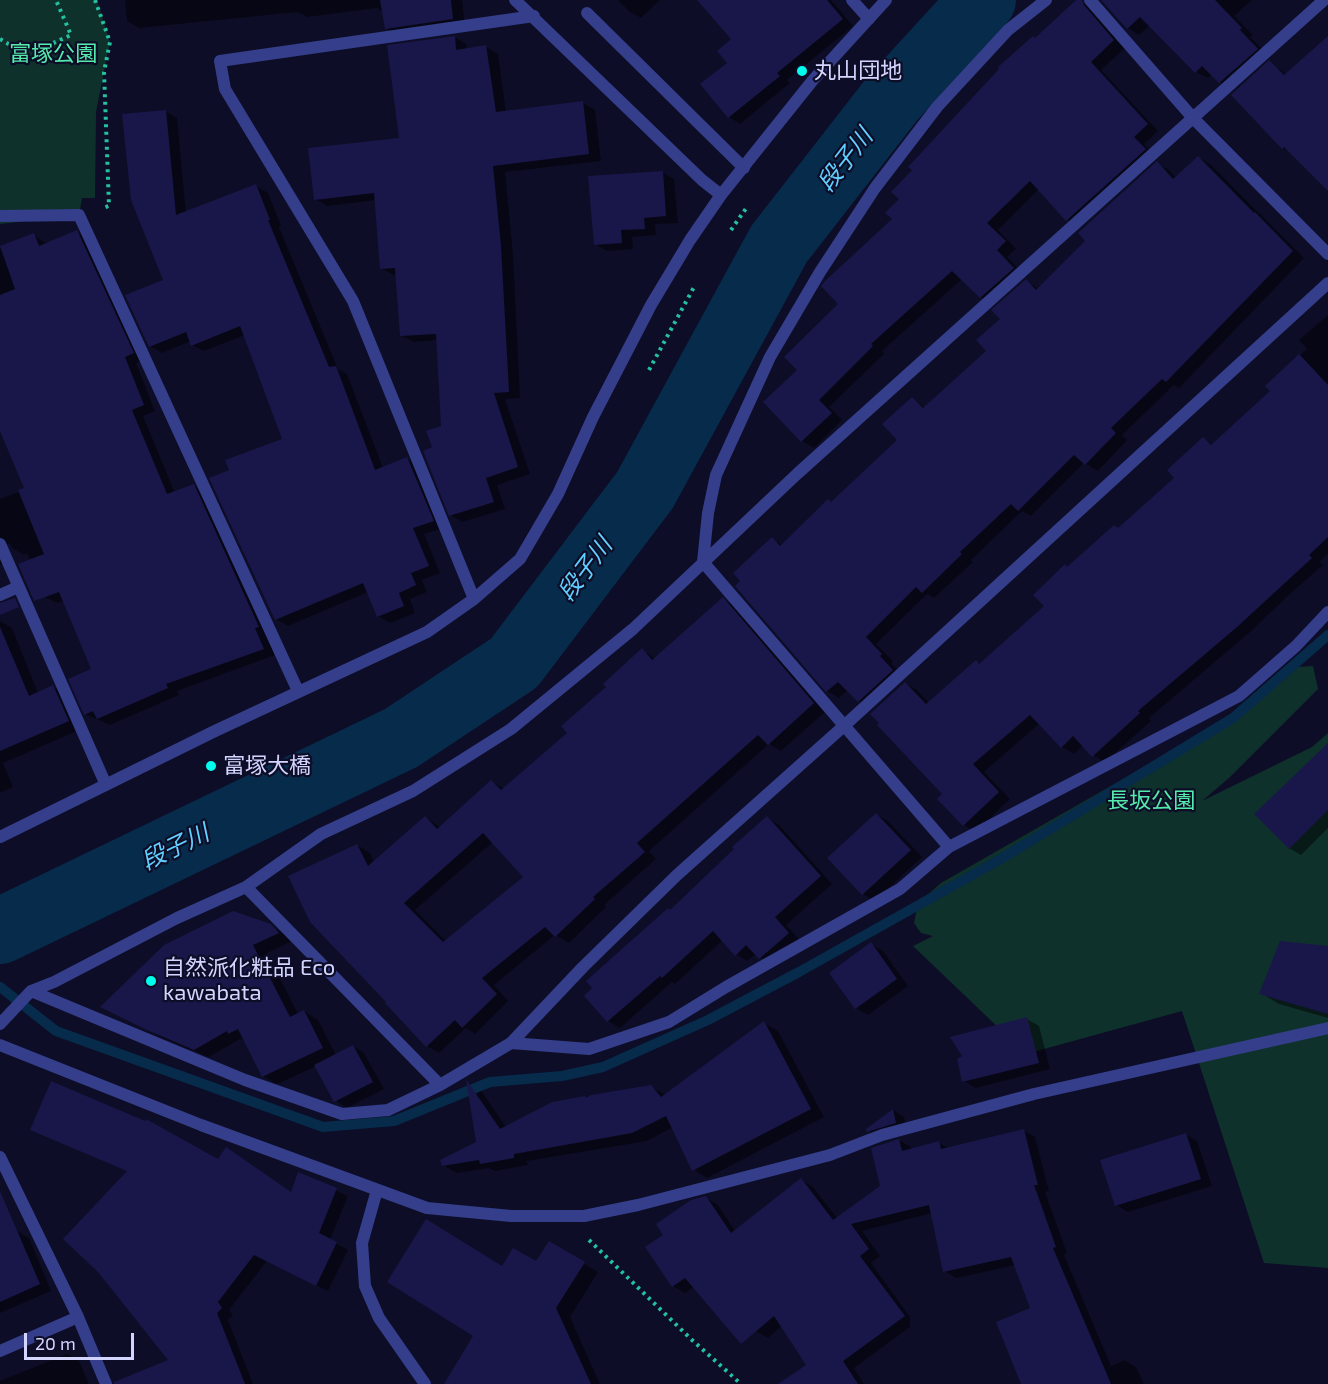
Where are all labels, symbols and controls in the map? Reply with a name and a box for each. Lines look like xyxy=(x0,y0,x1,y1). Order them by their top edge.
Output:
park label: 富塚公園 xyxy=(9,41,97,67)
place label: 丸山団地 xyxy=(814,58,902,84)
marker: 丸山団地 xyxy=(795,64,809,78)
water label: 段子川 xyxy=(811,123,879,197)
water label: 段子川 xyxy=(552,532,618,606)
place label: 富塚大橋 xyxy=(223,753,311,779)
marker: 富塚大橋 xyxy=(204,759,218,773)
park label: 長坂公園 xyxy=(1107,788,1195,814)
water label: 段子川 xyxy=(136,818,214,876)
place label: 自然派化粧品 Eco kawabata xyxy=(163,955,335,1006)
marker: 自然派化粧品 Eco kawabata xyxy=(144,974,158,988)
scale bar xyxy=(27,1321,136,1359)
text: 20 m xyxy=(35,1332,76,1354)

